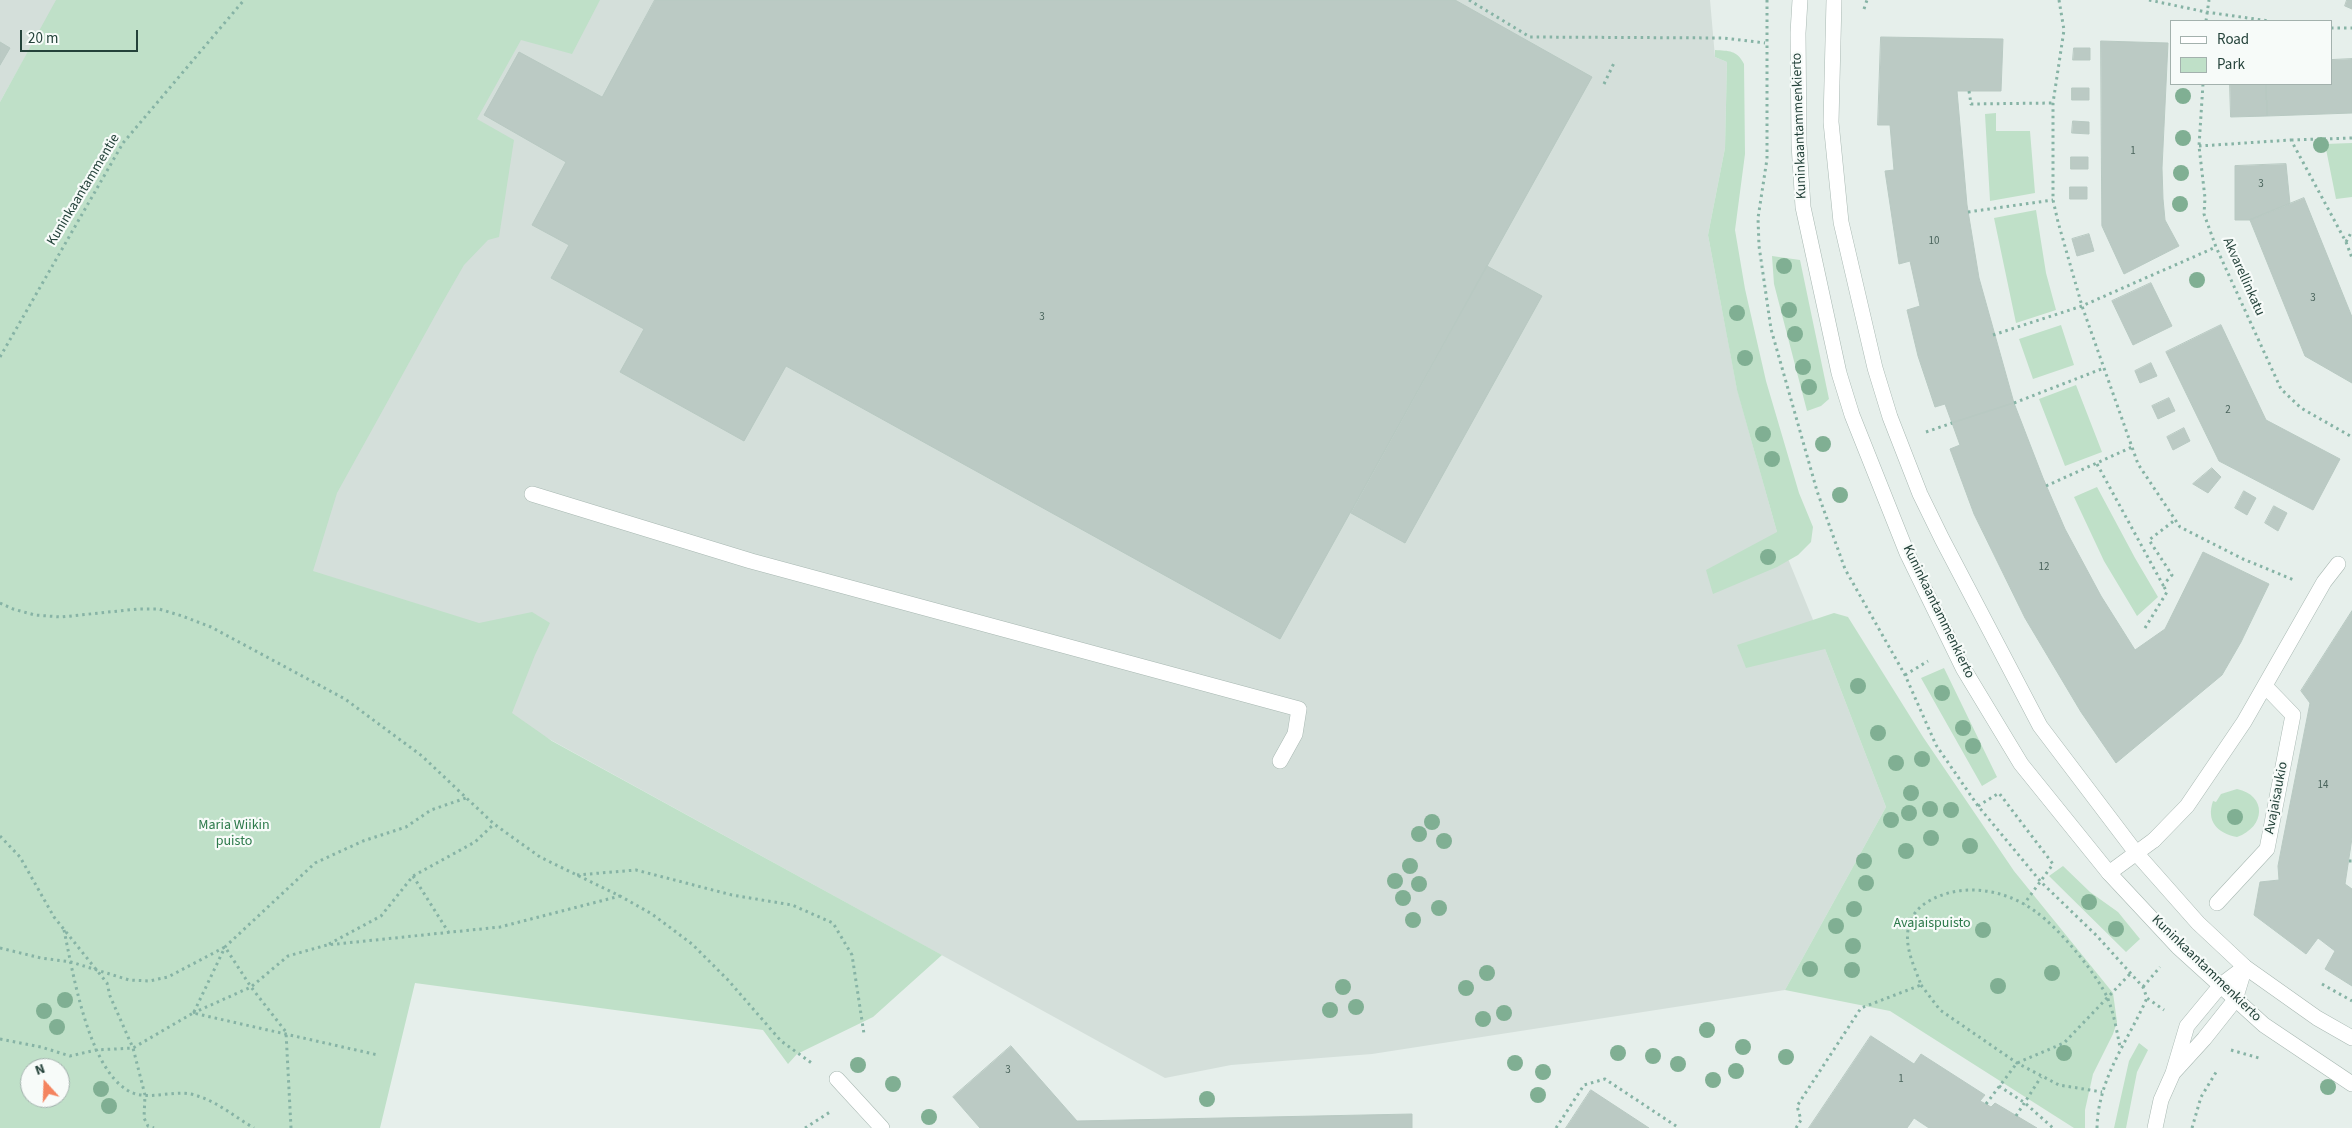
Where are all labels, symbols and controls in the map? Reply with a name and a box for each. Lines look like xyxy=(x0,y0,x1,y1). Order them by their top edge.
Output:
scale bar xyxy=(22,20,140,52)
legend xyxy=(2170,20,2332,85)
text: 20 m xyxy=(28,28,58,49)
text: Road xyxy=(2217,29,2249,50)
street label: Kuninkaantammenkierto xyxy=(1789,53,1811,199)
text: Park xyxy=(2217,54,2245,75)
street label: Kuninkaantammentie xyxy=(44,131,124,249)
house number: 1 xyxy=(2130,145,2136,159)
house number: 3 xyxy=(2258,178,2264,192)
house number: 10 xyxy=(1929,235,1939,249)
street label: Akvarellinkatu xyxy=(2218,235,2268,319)
house number: 3 xyxy=(2310,292,2316,306)
house number: 3 xyxy=(1039,311,1045,325)
house number: 2 xyxy=(2225,404,2231,418)
street label: Kuninkaantammenkierto xyxy=(1898,543,1978,681)
house number: 12 xyxy=(2039,561,2049,575)
street label: Avajaisaukio xyxy=(2262,760,2292,836)
house number: 14 xyxy=(2318,779,2328,793)
park label: Maria Wiikin puisto xyxy=(198,818,270,850)
street label: Kuninkaantammenkierto xyxy=(2147,912,2265,1026)
park label: Avajaispuisto xyxy=(1893,916,1971,932)
north arrow xyxy=(20,1058,70,1108)
text: N xyxy=(32,1059,48,1081)
house number: 3 xyxy=(1005,1064,1011,1078)
house number: 1 xyxy=(1898,1073,1904,1087)

